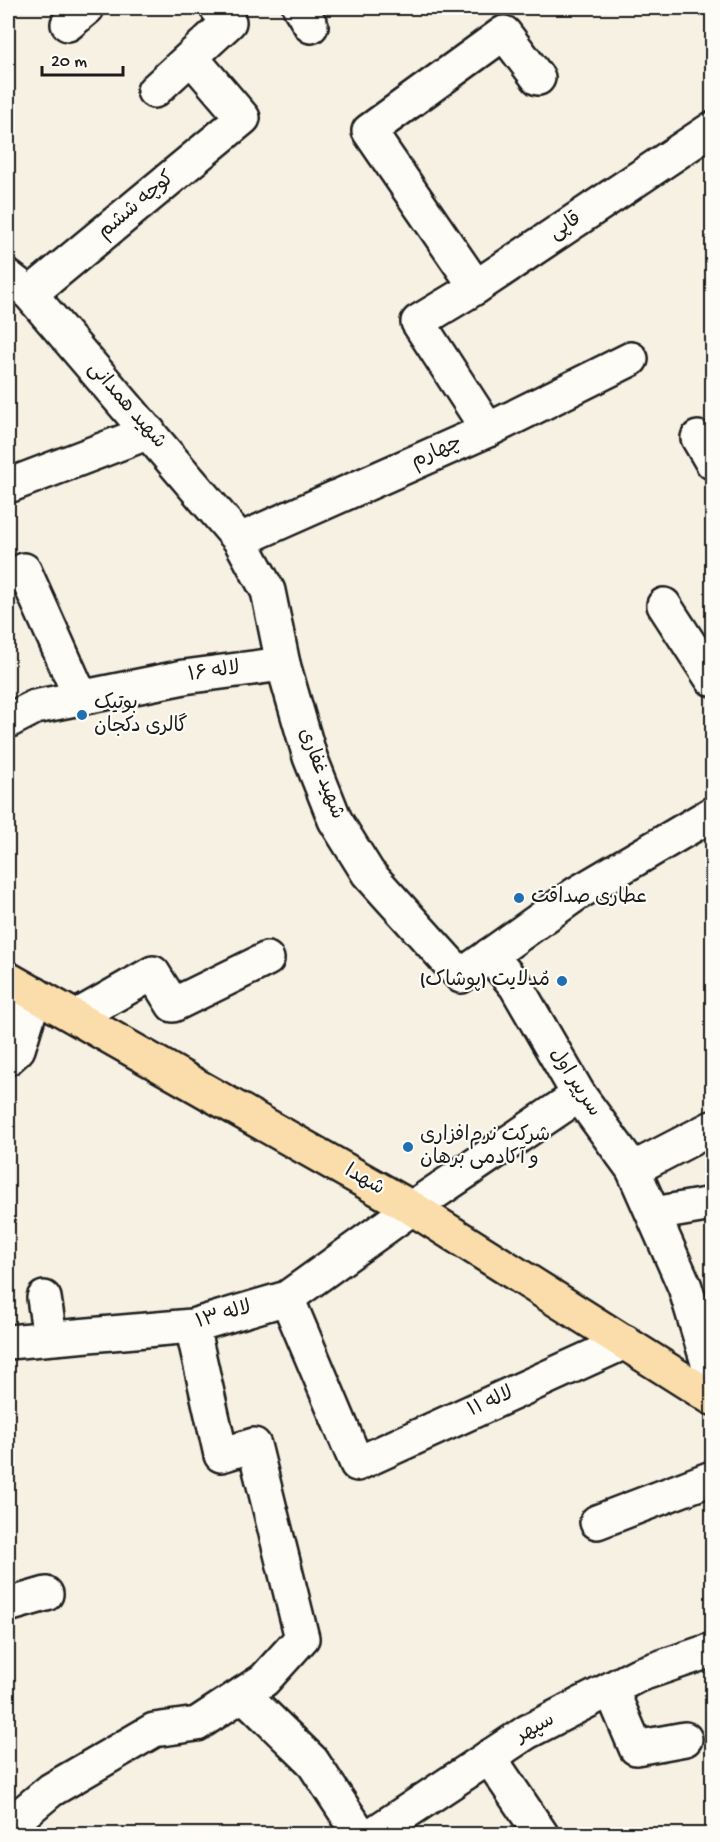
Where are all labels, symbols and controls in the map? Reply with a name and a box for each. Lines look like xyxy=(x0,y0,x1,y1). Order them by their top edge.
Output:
scale bar xyxy=(42,39,123,77)
text: 20 m xyxy=(51,52,87,73)
street label: کوچه ششم xyxy=(93,167,180,245)
street label: قاپی xyxy=(545,207,586,246)
street label: شهید همدانی xyxy=(82,357,171,454)
street label: چهارم xyxy=(408,431,466,474)
street label: لاله ۱۶ xyxy=(186,657,241,688)
place label: بوتیک گالری دکجان xyxy=(94,692,188,739)
marker: بوتیک گالری دکجان xyxy=(75,708,89,722)
street label: شهید غفاری xyxy=(292,725,349,823)
place label: عطاری صداقت xyxy=(531,886,647,910)
marker: عطاری صداقت xyxy=(512,891,526,905)
place label: مُدلایت (پوشاک) xyxy=(420,969,550,993)
marker: مُدلایت (پوشاک) xyxy=(555,974,569,988)
street label: سرپیر اول xyxy=(543,1044,606,1122)
place label: شرکت نرم‌افزاری و آکادمی برهان xyxy=(420,1124,550,1171)
marker: شرکت نرم‌افزاری و آکادمی برهان xyxy=(401,1140,415,1154)
street label: شهدا xyxy=(340,1160,388,1201)
street label: لاله ۱۳ xyxy=(193,1296,254,1335)
street label: ۱۱ لاله xyxy=(464,1382,517,1423)
street label: سپهر xyxy=(511,1709,559,1750)

